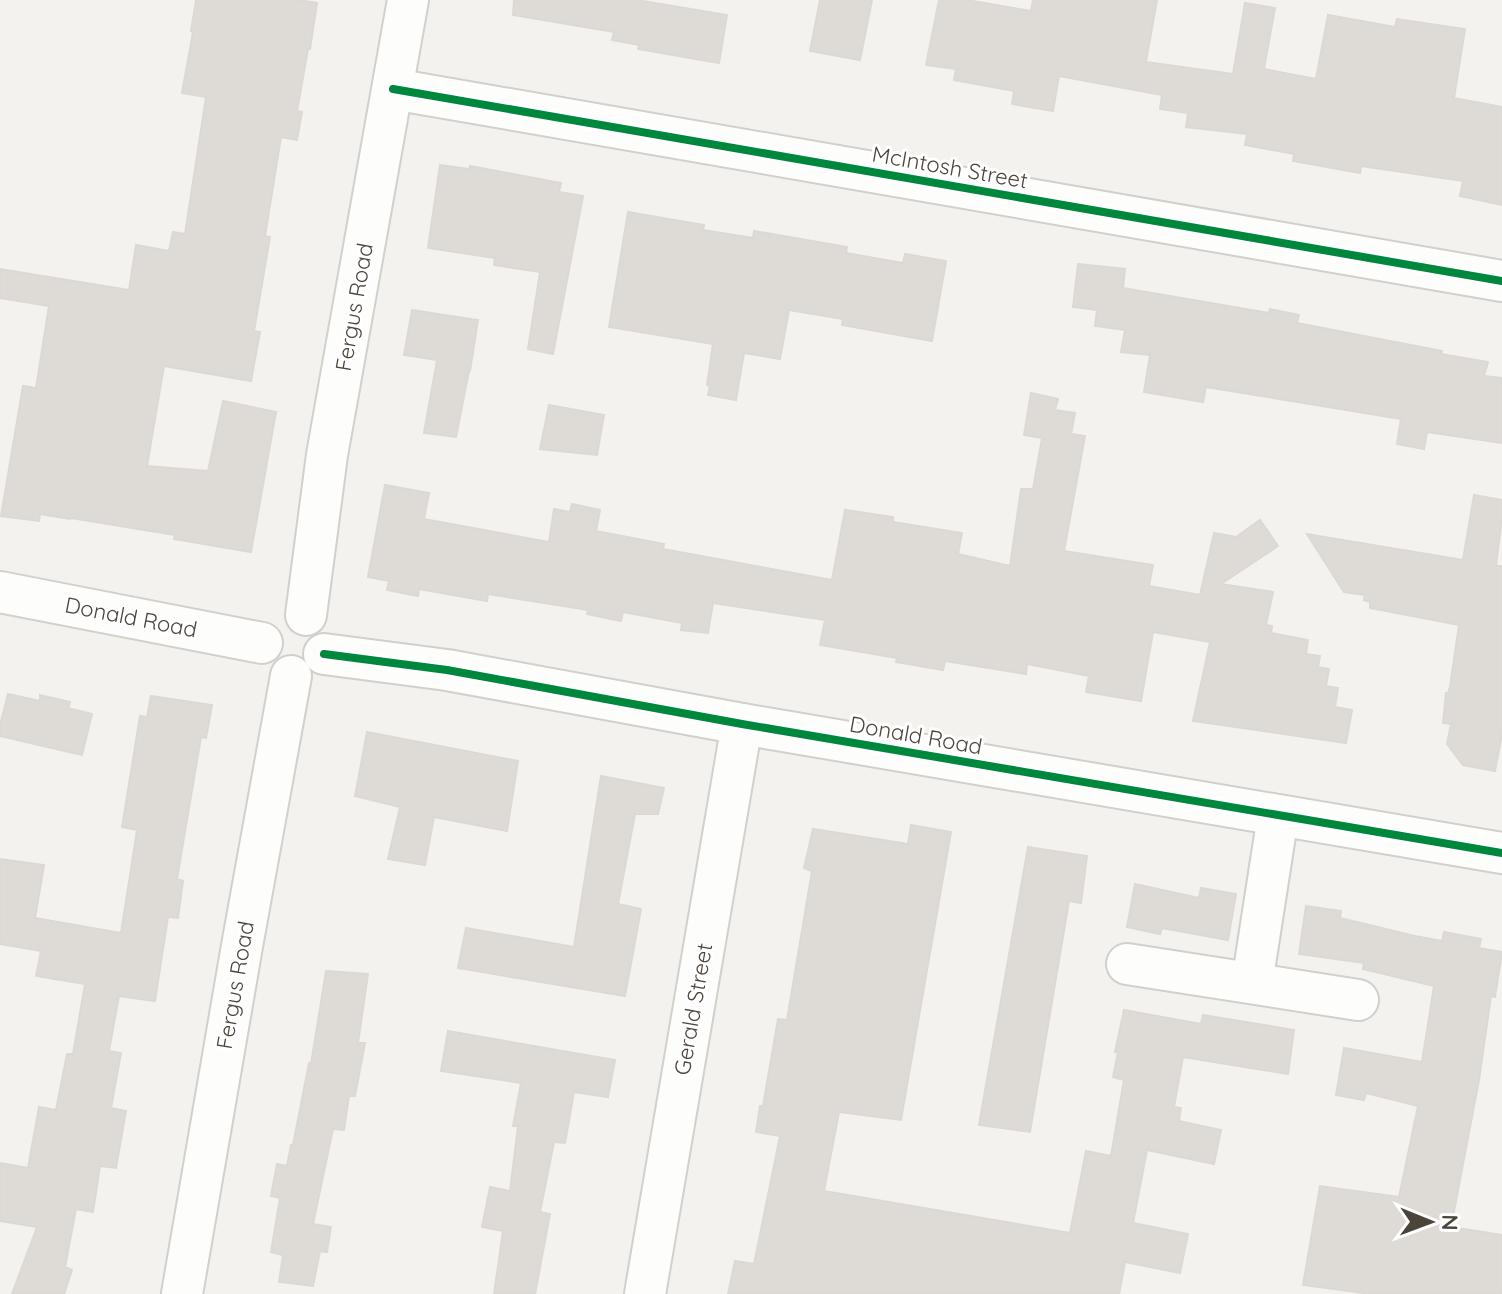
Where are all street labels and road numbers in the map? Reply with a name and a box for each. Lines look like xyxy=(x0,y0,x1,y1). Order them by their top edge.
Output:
street label: McIntosh Street xyxy=(870,140,1030,194)
street label: Fergus Road xyxy=(329,241,379,373)
street label: Donald Road xyxy=(63,590,199,644)
street label: Donald Road xyxy=(848,710,984,760)
street label: Fergus Road xyxy=(210,919,260,1051)
street label: Gerald Street xyxy=(668,941,718,1077)

